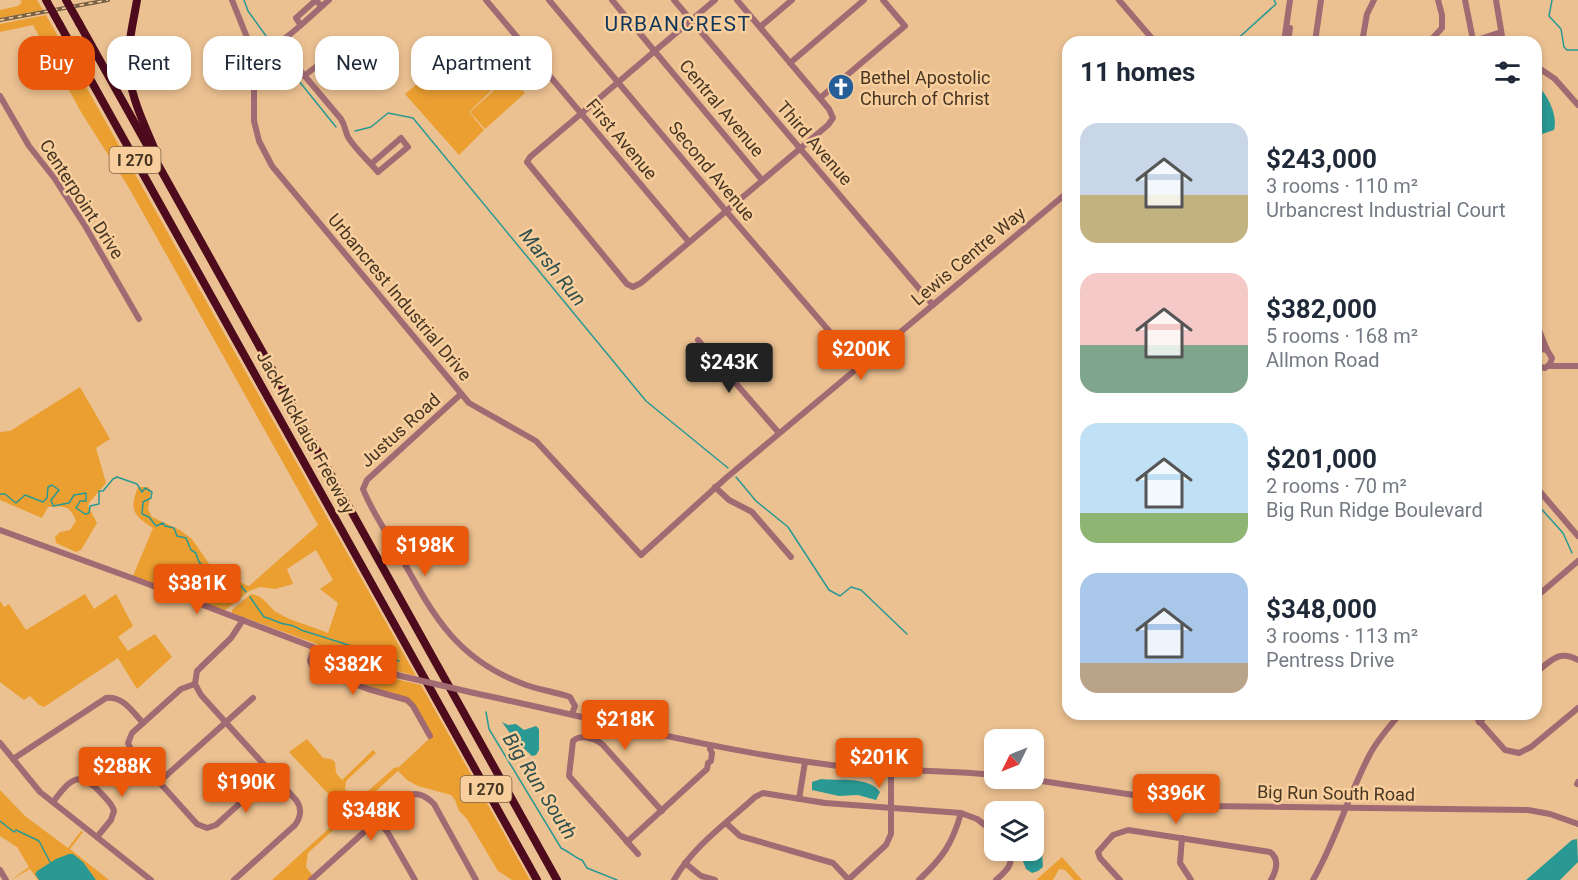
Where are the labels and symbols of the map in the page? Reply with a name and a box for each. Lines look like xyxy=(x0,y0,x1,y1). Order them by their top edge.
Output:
district label: URBANCREST xyxy=(605,12,751,36)
street label: Central Avenue xyxy=(675,55,769,161)
place label: Bethel Apostolic Church of Christ xyxy=(860,67,991,109)
church icon: Bethel Apostolic Church of Christ xyxy=(826,72,856,102)
street label: First Avenue xyxy=(582,94,662,184)
street label: Third Avenue xyxy=(773,97,857,189)
street label: Second Avenue xyxy=(664,117,760,225)
street label: Centerpoint Drive xyxy=(36,135,128,263)
road number: I 270 xyxy=(110,147,160,173)
street label: Lewis Centre Way xyxy=(907,202,1029,310)
street label: Urbancrest Industrial Drive xyxy=(324,209,476,385)
water label: Marsh Run xyxy=(514,223,592,311)
pin: $200K xyxy=(819,330,903,381)
pin: $243K xyxy=(687,343,771,394)
street label: Jack Nicklaus Freeway xyxy=(253,347,360,517)
street label: Justus Road xyxy=(356,389,444,471)
pin: $198K xyxy=(383,526,467,577)
pin: $381K xyxy=(155,564,239,615)
pin: $382K xyxy=(311,645,395,696)
pin: $218K xyxy=(583,700,667,751)
water label: Big Run South xyxy=(498,728,582,844)
north arrow xyxy=(984,729,1044,789)
pin: $201K xyxy=(837,738,921,789)
pin: $288K xyxy=(80,747,164,798)
pin: $190K xyxy=(204,763,288,814)
pin: $396K xyxy=(1134,774,1218,825)
road number: I 270 xyxy=(460,776,512,802)
street label: Big Run South Road xyxy=(1257,781,1415,805)
pin: $348K xyxy=(329,791,413,842)

